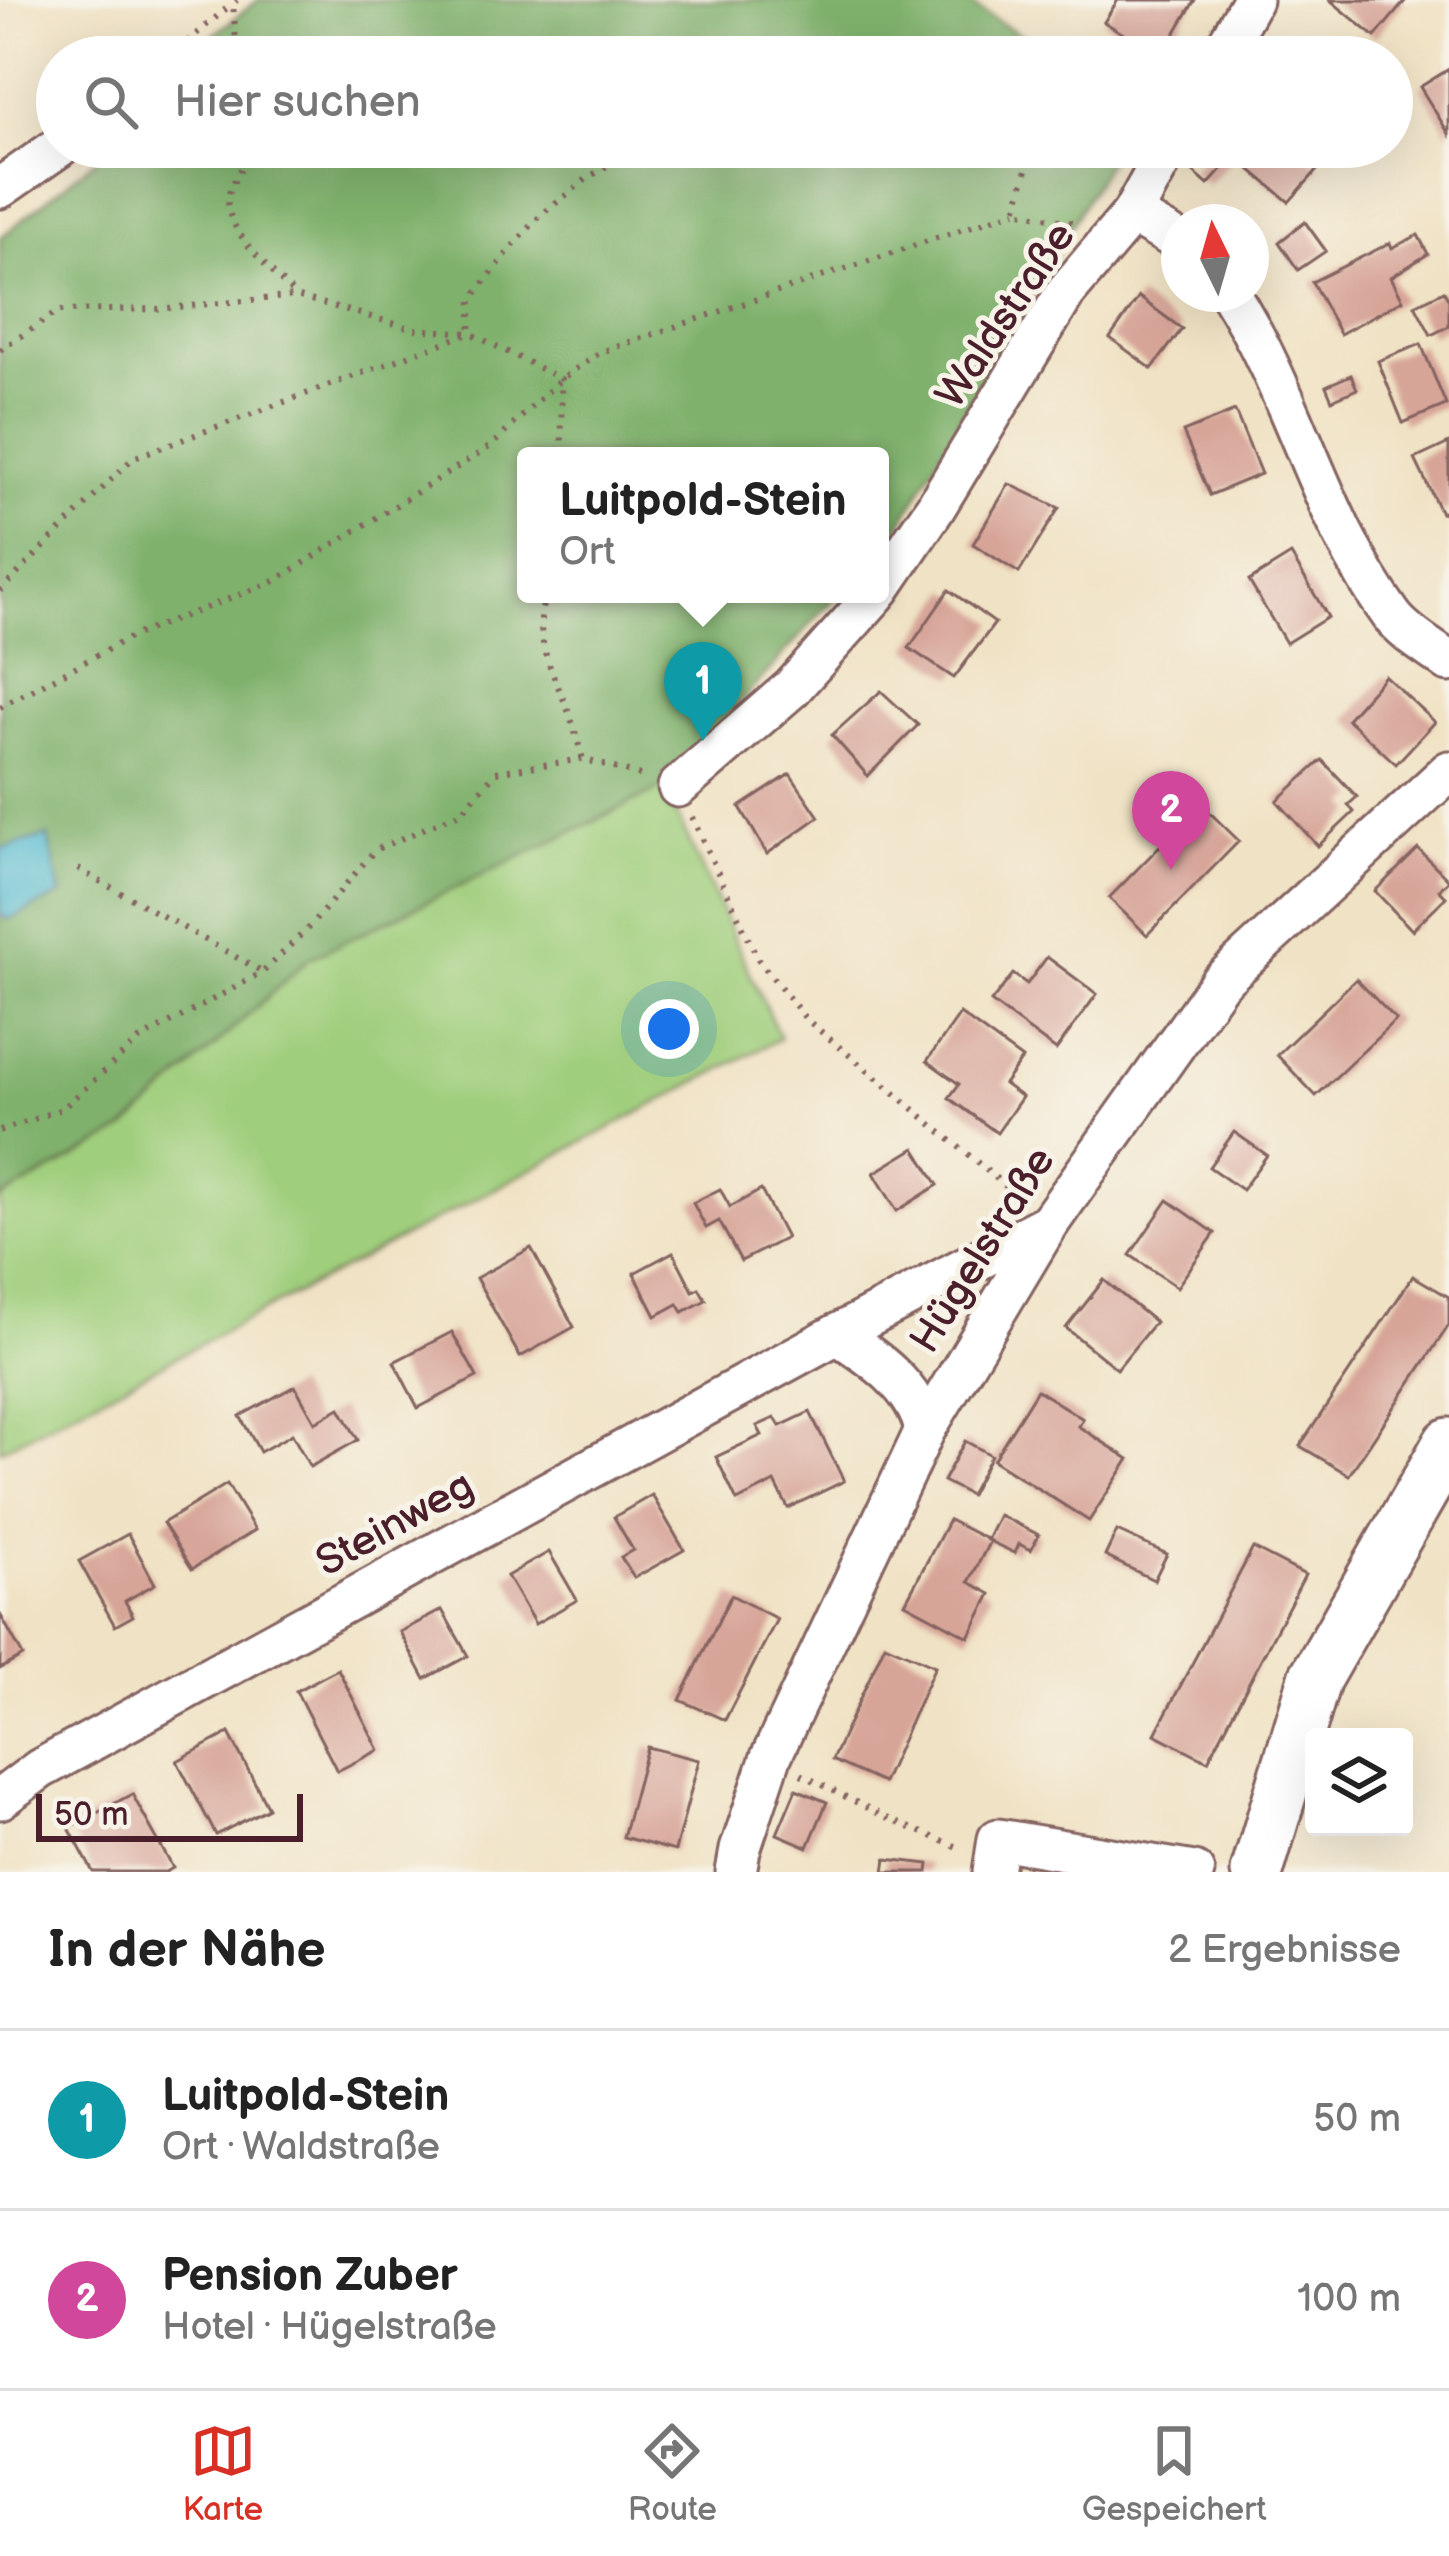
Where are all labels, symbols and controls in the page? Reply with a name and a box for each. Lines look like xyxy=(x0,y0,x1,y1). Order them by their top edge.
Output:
search box xyxy=(36,36,1413,168)
icon: search xyxy=(78,69,144,135)
text: Hier suchen xyxy=(174,75,421,130)
north arrow xyxy=(1161,204,1269,312)
street label: Waldstraße xyxy=(925,213,1087,418)
popup xyxy=(517,447,889,603)
text: Luitpold-Stein xyxy=(559,474,847,529)
text: Ort xyxy=(559,529,616,576)
pin: 1 xyxy=(664,642,742,741)
pin: 2 xyxy=(1132,771,1210,870)
your location xyxy=(639,999,699,1059)
street label: Hügelstraße xyxy=(900,1138,1066,1363)
street label: Steinweg xyxy=(308,1460,483,1588)
map controls xyxy=(1305,1728,1413,1836)
button: layers xyxy=(1305,1728,1413,1836)
scale bar xyxy=(36,1788,303,1841)
text: 50 m xyxy=(54,1795,129,1835)
text: In der Nähe xyxy=(48,1920,326,1981)
text: 2 Ergebnisse xyxy=(1168,1927,1401,1974)
text: Luitpold-Stein xyxy=(162,2069,449,2124)
text: 1 xyxy=(79,2096,95,2143)
text: 50 m xyxy=(1313,2096,1401,2143)
text: Ort · Waldstraße xyxy=(162,2124,440,2171)
text: Pension Zuber xyxy=(162,2249,458,2304)
text: 2 xyxy=(75,2276,99,2323)
text: 100 m xyxy=(1297,2276,1401,2323)
text: Hotel · Hügelstraße xyxy=(162,2304,497,2351)
tab: Karte xyxy=(182,2418,263,2530)
tab: Route xyxy=(628,2418,717,2530)
tab: Gespeichert xyxy=(1082,2418,1267,2530)

